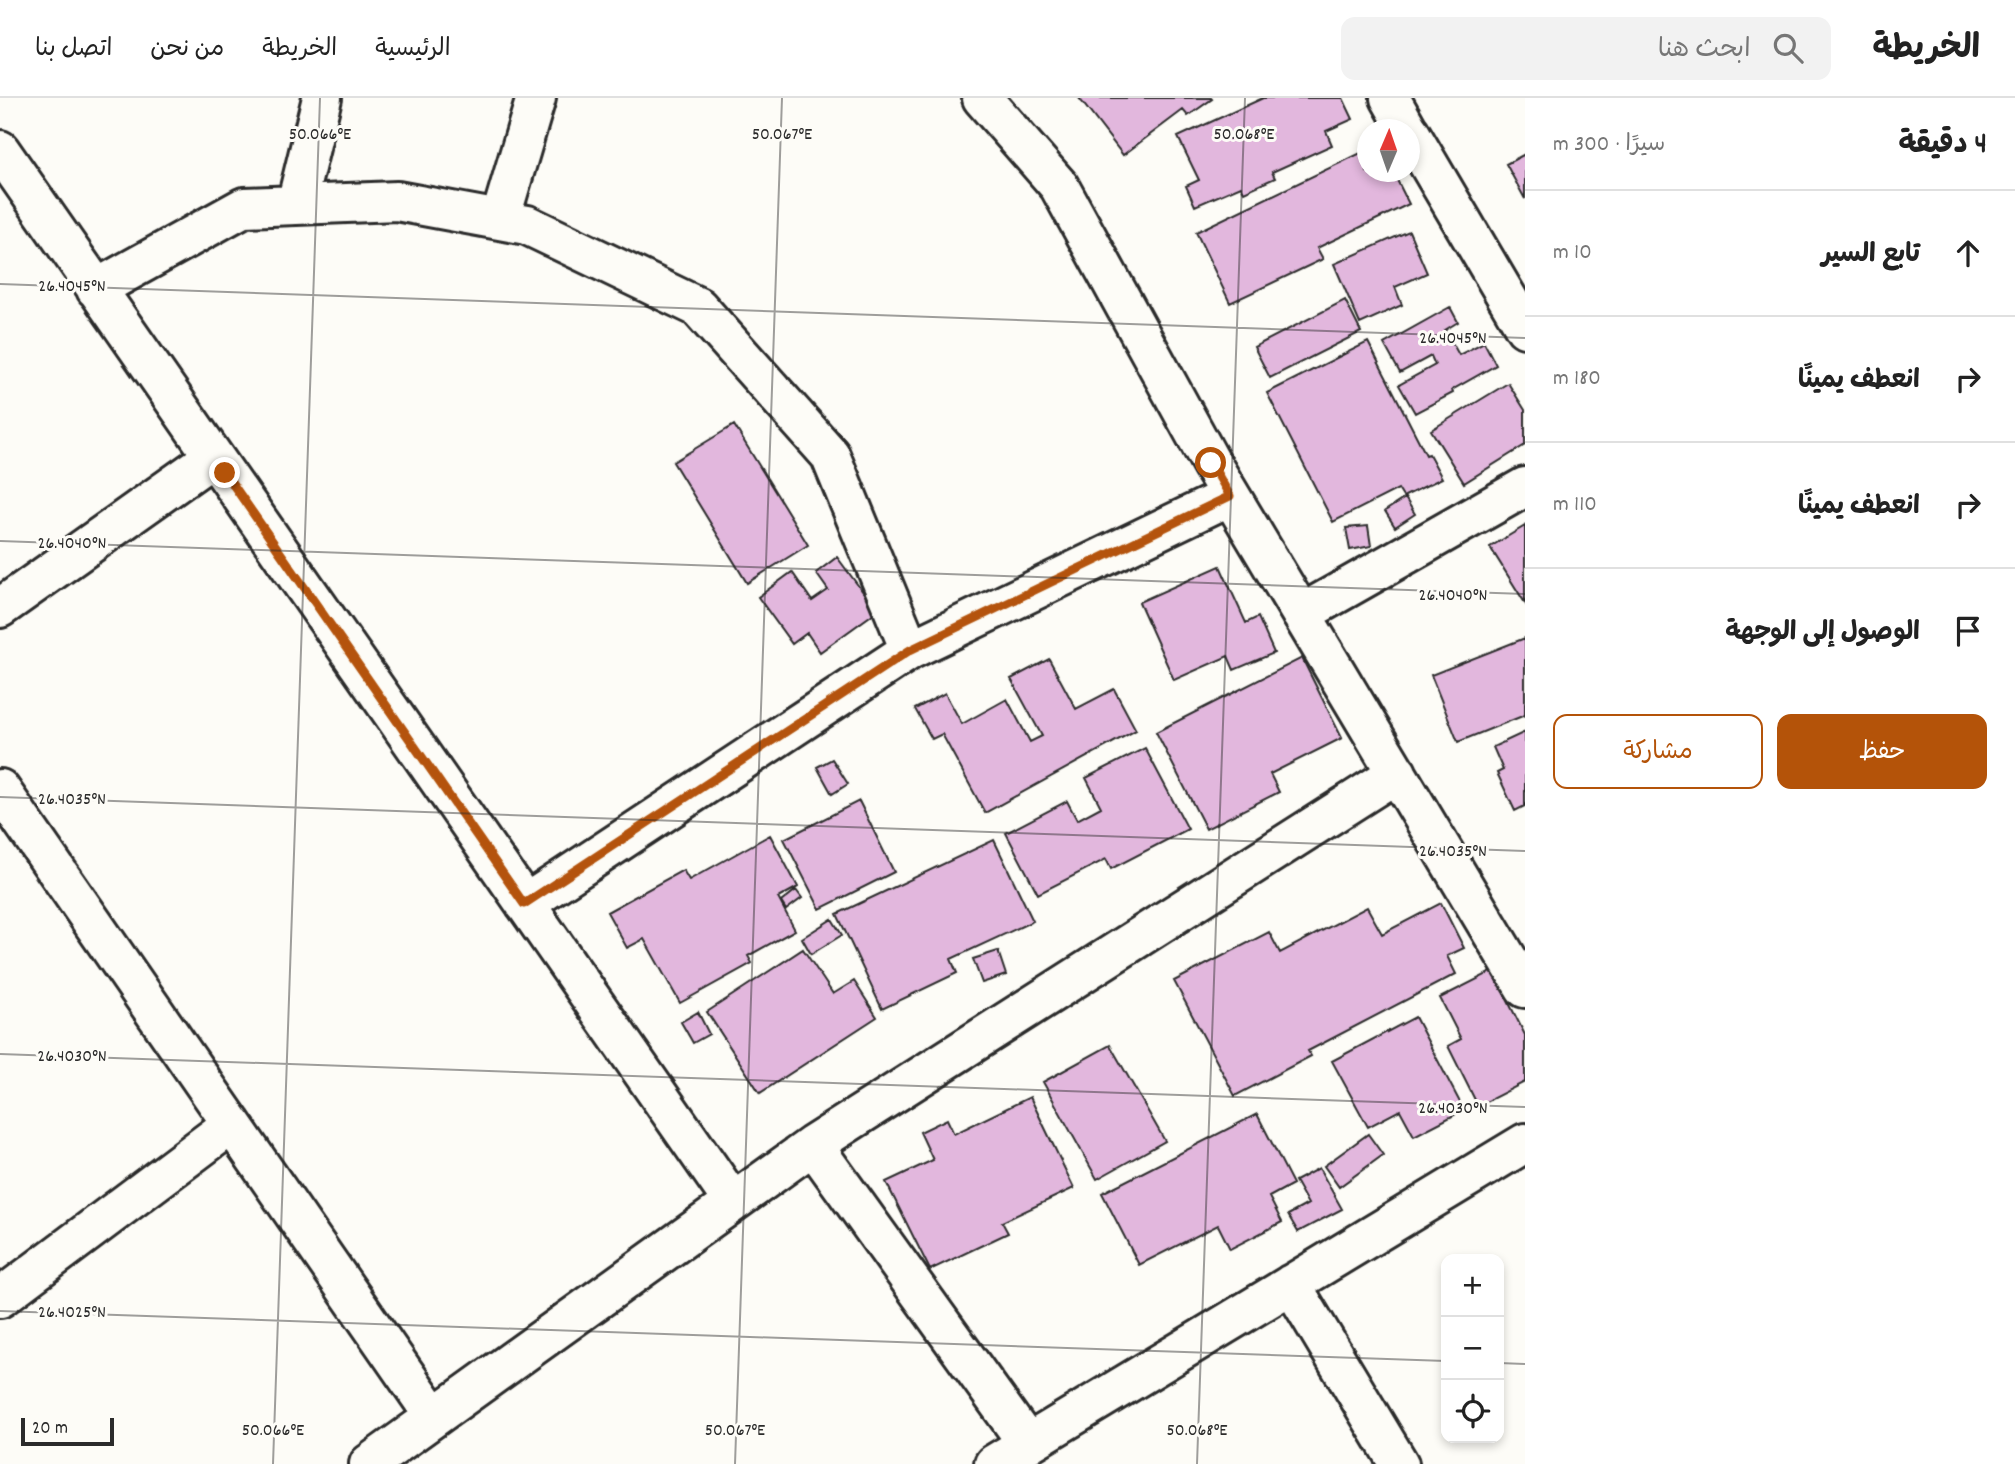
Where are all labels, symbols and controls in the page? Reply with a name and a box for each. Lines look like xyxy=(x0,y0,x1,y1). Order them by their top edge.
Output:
search box xyxy=(1341,17,1831,80)
text: الخريطة xyxy=(1873,27,1980,74)
icon: search xyxy=(1769,29,1807,67)
text: ابحث هنا xyxy=(1658,32,1751,69)
text: اتصل بنا xyxy=(35,33,112,67)
text: من نحن xyxy=(150,33,224,67)
text: الخريطة xyxy=(262,33,337,67)
text: الرئيسية xyxy=(375,33,451,67)
north arrow xyxy=(1357,119,1420,182)
text: 50.066°E xyxy=(289,123,351,148)
text: 50.067°E xyxy=(752,123,812,148)
text: 50.068°E xyxy=(1214,123,1274,148)
text: 4 دقيقة xyxy=(1898,125,1987,168)
text: سيرًا · 300 m xyxy=(1553,129,1665,162)
icon: ahead xyxy=(1949,234,1987,272)
text: 10 m xyxy=(1553,237,1592,270)
text: تابع السير xyxy=(1821,237,1920,274)
text: 26.4045°N xyxy=(38,275,106,300)
text: 26.4045°N xyxy=(1419,327,1487,352)
icon: right xyxy=(1949,360,1987,398)
text: 180 m xyxy=(1553,363,1601,396)
text: انعطف يمينًا xyxy=(1798,363,1920,400)
route start xyxy=(1195,447,1226,478)
route end xyxy=(209,457,240,488)
icon: right xyxy=(1949,486,1987,524)
text: 110 m xyxy=(1553,489,1597,522)
text: انعطف يمينًا xyxy=(1798,489,1920,526)
text: 26.4040°N xyxy=(38,532,106,557)
text: 26.4040°N xyxy=(1419,584,1487,609)
icon: arrive xyxy=(1949,612,1987,650)
text: الوصول إلى الوجهة xyxy=(1725,615,1920,652)
button: مشاركة xyxy=(1553,714,1763,789)
button: حفظ xyxy=(1777,714,1987,789)
text: 26.4035°N xyxy=(38,788,106,813)
text: 26.4035°N xyxy=(1419,840,1487,865)
text: 26.4030°N xyxy=(37,1045,107,1070)
text: 26.4030°N xyxy=(1418,1097,1488,1122)
map controls xyxy=(1441,1254,1504,1443)
button: + xyxy=(1441,1254,1504,1317)
text: 26.4025°N xyxy=(38,1301,106,1326)
button: − xyxy=(1441,1317,1504,1380)
button: locate xyxy=(1441,1380,1504,1443)
scale bar xyxy=(21,1415,114,1447)
text: 20 m xyxy=(32,1416,68,1443)
text: 50.066°E xyxy=(242,1419,304,1444)
text: 50.067°E xyxy=(705,1419,765,1444)
text: 50.068°E xyxy=(1167,1419,1227,1444)

